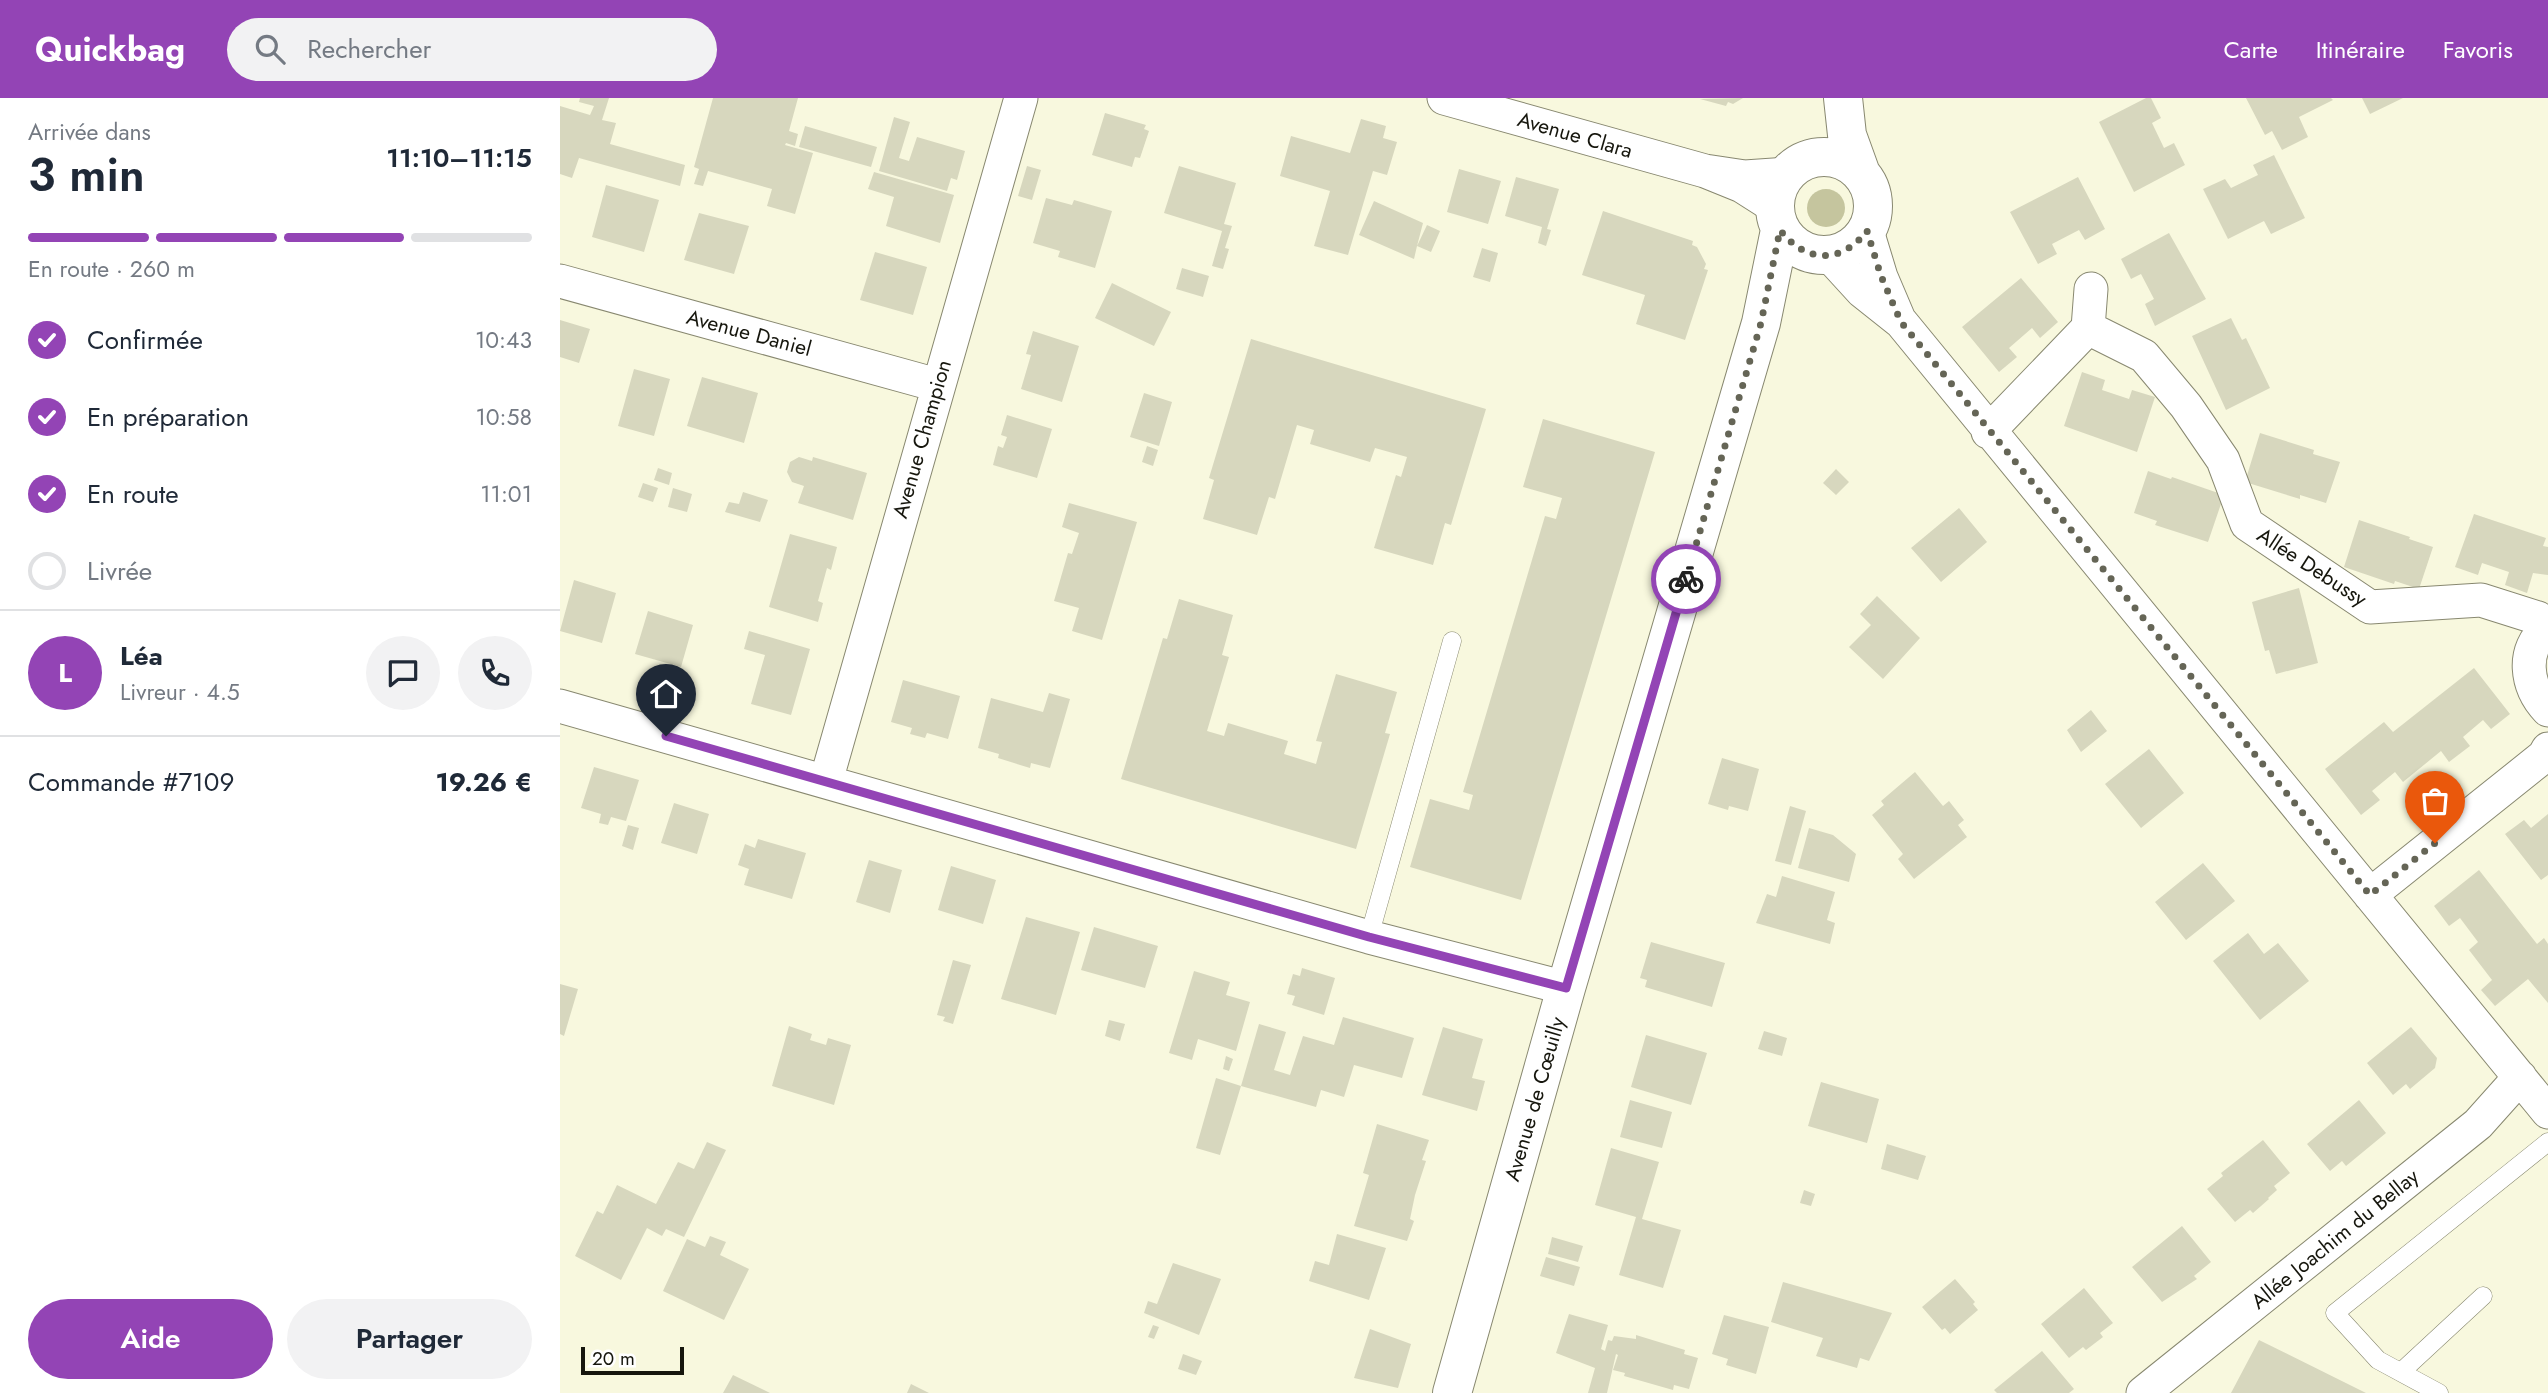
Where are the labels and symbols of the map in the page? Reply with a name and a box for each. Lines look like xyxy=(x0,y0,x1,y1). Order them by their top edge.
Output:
street label: Avenue Clara xyxy=(1514,104,1636,166)
street label: Avenue Daniel xyxy=(683,302,815,364)
street label: Avenue Champion xyxy=(885,356,959,522)
street label: Allée Debussy xyxy=(2251,520,2373,614)
courier xyxy=(1651,544,1721,614)
pin xyxy=(636,664,696,736)
pin xyxy=(2405,771,2465,843)
street label: Avenue de Cœuilly xyxy=(1497,1013,1573,1185)
street label: Allée Joachim du Bellay xyxy=(2245,1161,2426,1316)
scale bar xyxy=(581,1344,684,1376)

